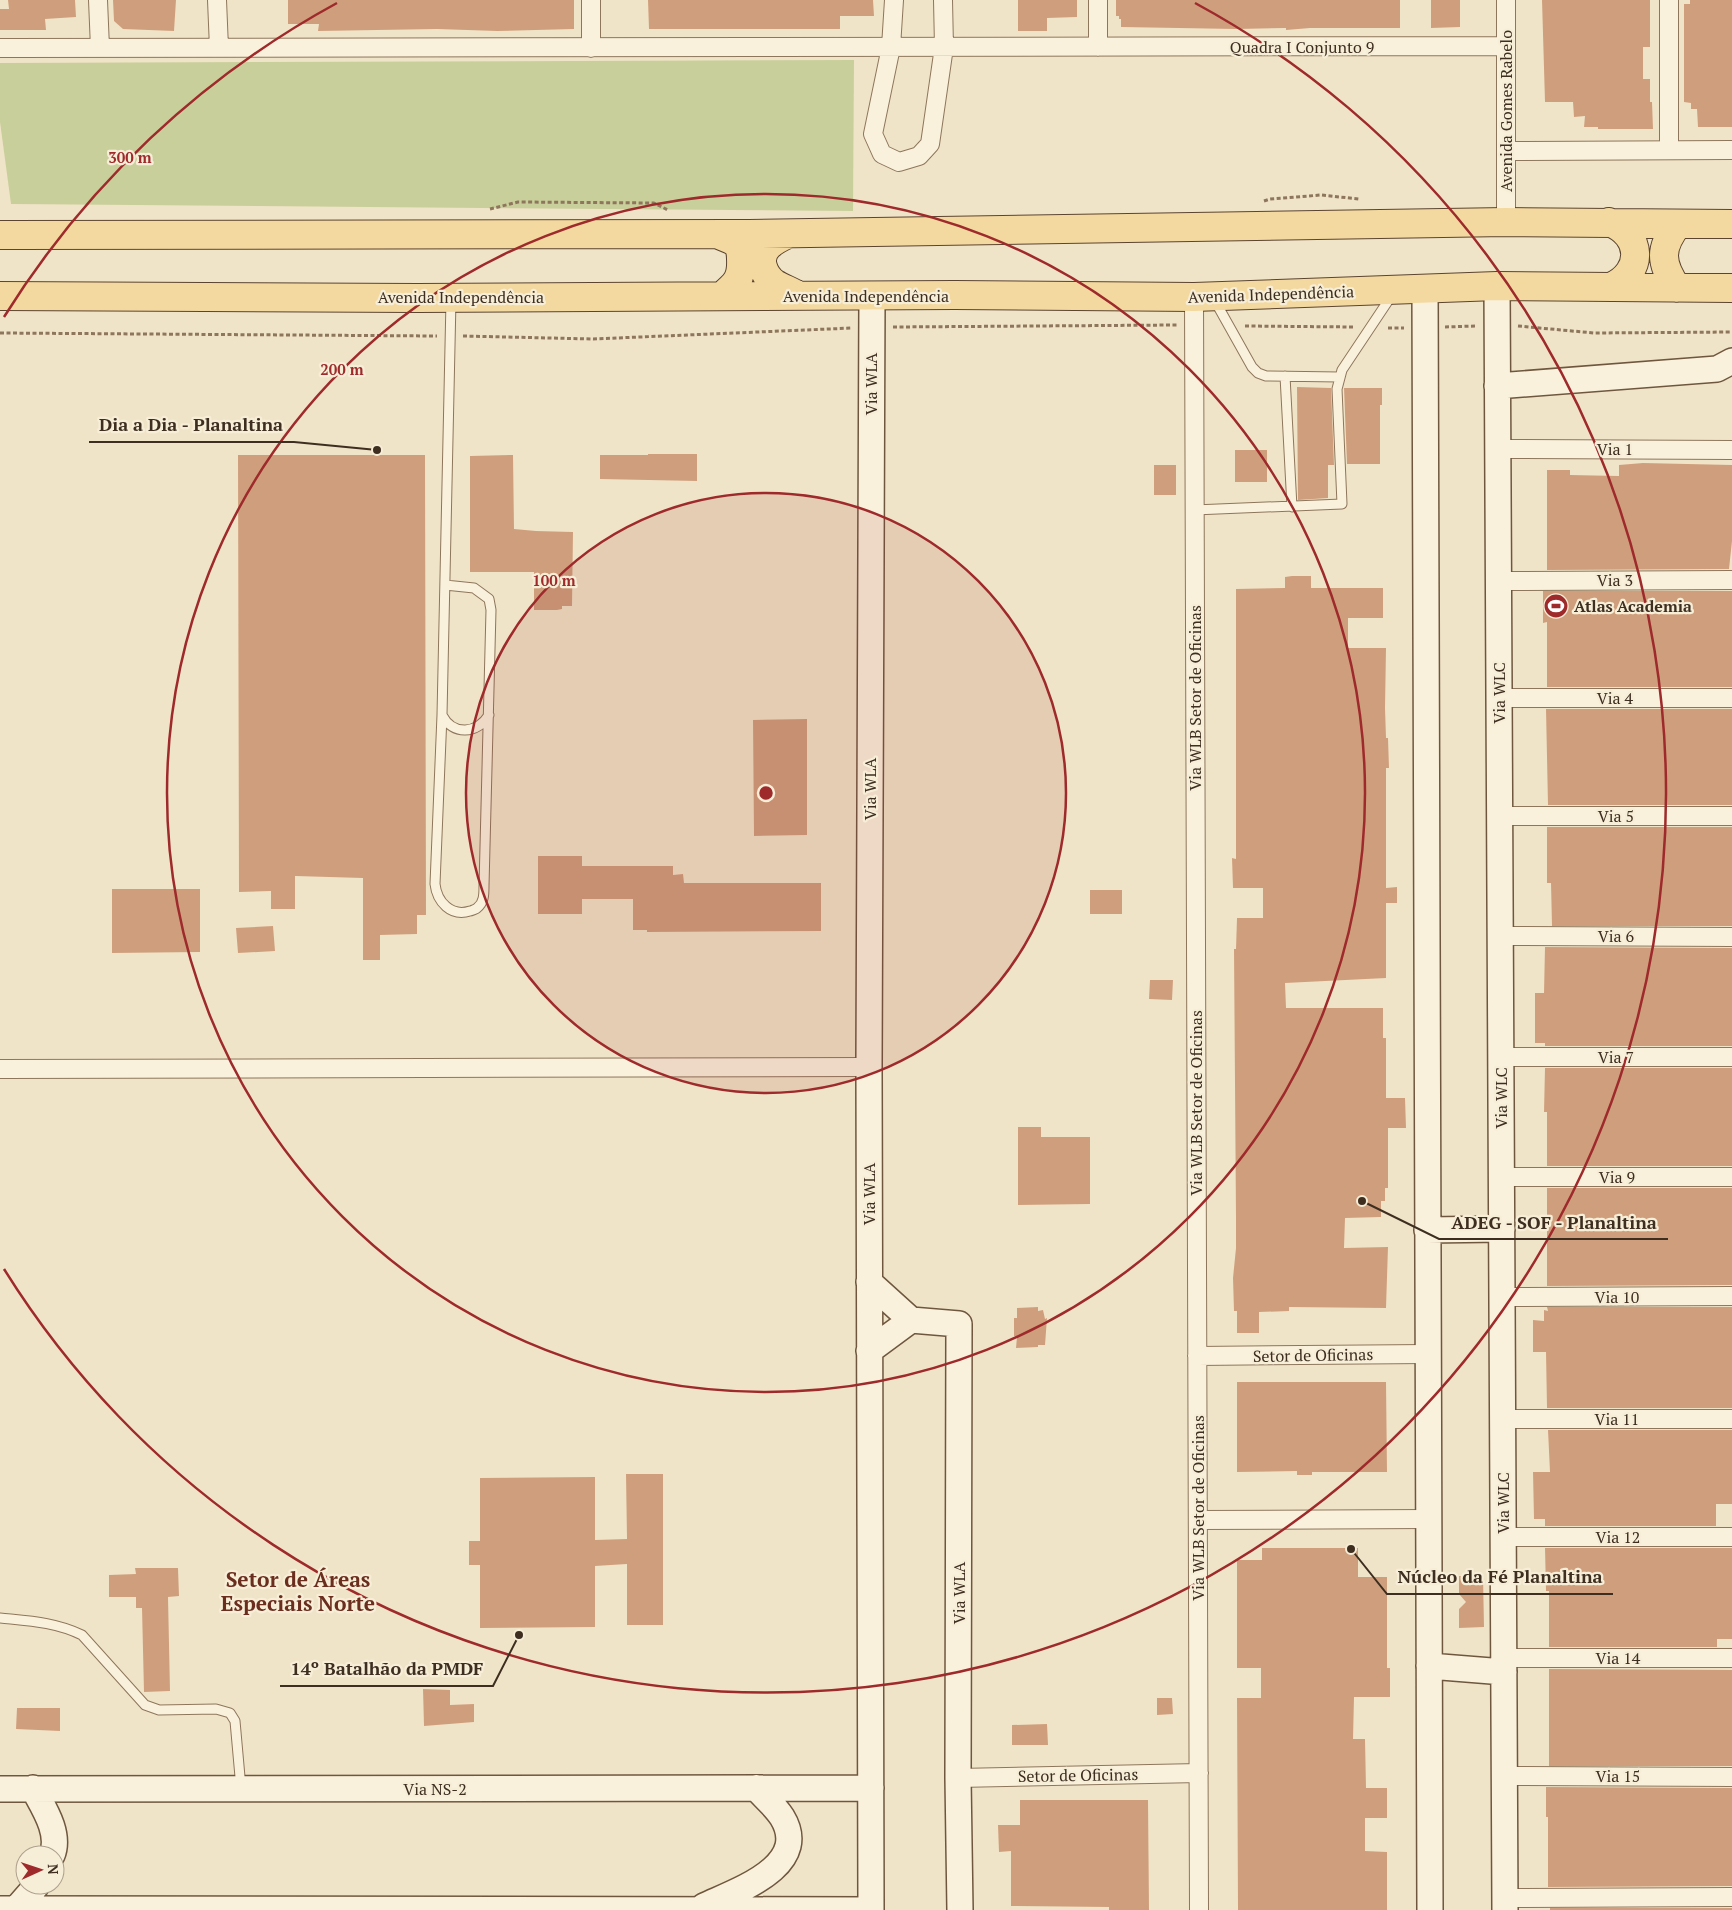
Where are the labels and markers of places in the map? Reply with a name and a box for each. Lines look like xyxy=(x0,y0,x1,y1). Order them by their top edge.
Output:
callout: Dia a Dia - Planaltina xyxy=(89,409,294,442)
sports icon: Atlas Academia xyxy=(1543,593,1569,619)
place label: Atlas Academia xyxy=(1574,595,1692,617)
centre of rings xyxy=(757,784,775,802)
callout: ADEG - SOF - Planaltina xyxy=(1439,1206,1668,1239)
callout: Núcleo da Fé Planaltina xyxy=(1387,1561,1613,1594)
callout: 14º Batalhão da PMDF xyxy=(280,1653,493,1686)

